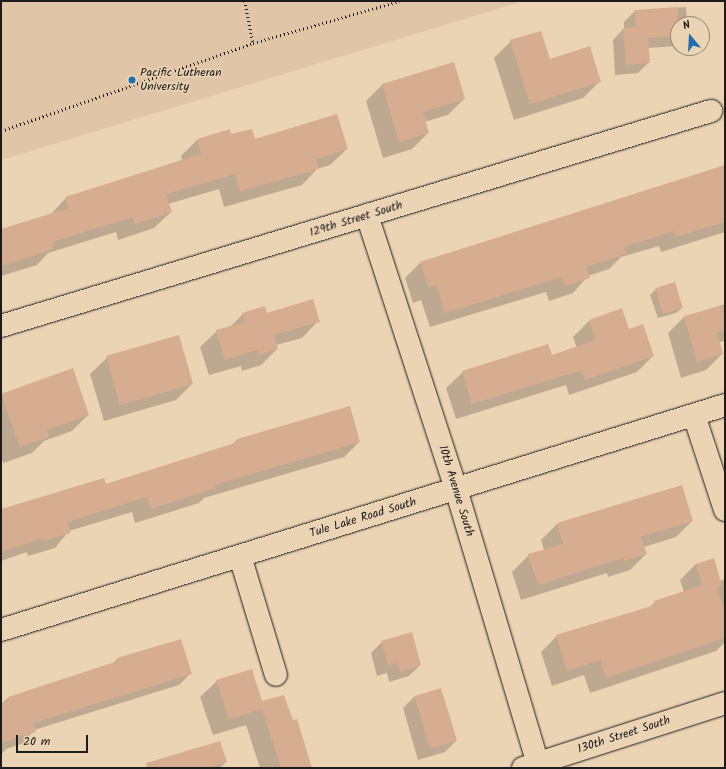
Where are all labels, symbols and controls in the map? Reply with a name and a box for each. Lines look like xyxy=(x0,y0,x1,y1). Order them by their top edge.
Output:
north arrow xyxy=(670,16,710,56)
text: N xyxy=(681,16,693,35)
place label: Pacific Lutheran University xyxy=(140,66,222,94)
marker: Pacific Lutheran University xyxy=(127,75,137,85)
street label: 129th Street South xyxy=(308,198,404,240)
street label: 10th Avenue South xyxy=(435,444,477,538)
street label: Tule Lake Road South xyxy=(308,495,418,541)
street label: 130th Street South xyxy=(576,713,672,757)
scale bar xyxy=(18,727,90,753)
text: 20 m xyxy=(23,732,50,751)

